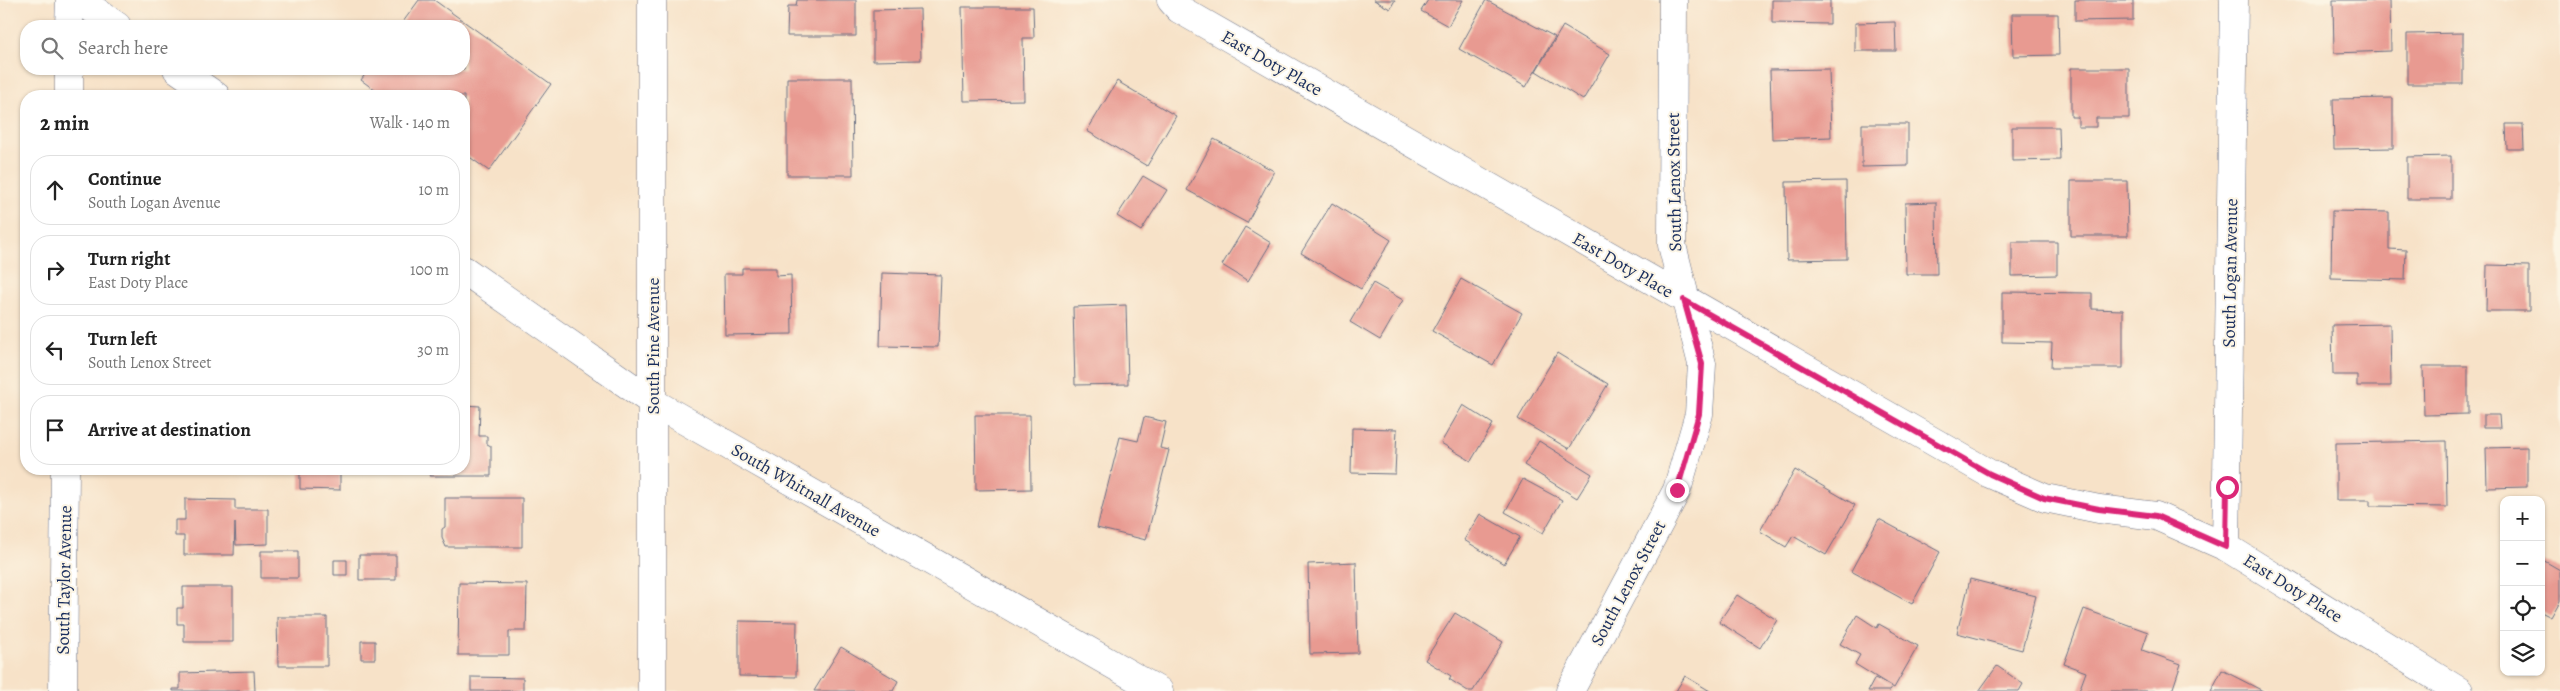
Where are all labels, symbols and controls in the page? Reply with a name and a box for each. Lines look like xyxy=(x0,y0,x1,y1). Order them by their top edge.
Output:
search box xyxy=(20,20,470,75)
street label: East Doty Place xyxy=(1217,24,1327,102)
icon: search xyxy=(38,34,66,62)
text: Search here xyxy=(78,35,168,61)
text: 2 min xyxy=(40,109,89,137)
text: Walk · 140 m xyxy=(370,112,450,134)
street label: South Lenox Street xyxy=(1661,112,1687,252)
text: Continue xyxy=(88,166,162,192)
icon: ahead xyxy=(41,176,69,204)
text: 10 m xyxy=(419,179,449,201)
text: South Logan Avenue xyxy=(88,192,221,214)
street label: South Logan Avenue xyxy=(2217,198,2243,348)
street label: East Doty Place xyxy=(1568,226,1678,304)
text: Turn right xyxy=(88,246,170,272)
icon: right xyxy=(41,256,69,284)
text: 100 m xyxy=(410,259,449,281)
text: East Doty Place xyxy=(88,272,188,294)
street label: South Pine Avenue xyxy=(641,278,665,414)
text: Turn left xyxy=(88,326,157,352)
icon: left xyxy=(41,336,69,364)
text: 30 m xyxy=(417,339,449,361)
text: South Lenox Street xyxy=(88,352,212,374)
icon: arrive xyxy=(41,416,69,444)
text: Arrive at destination xyxy=(88,417,251,443)
street label: South Whitnall Avenue xyxy=(727,437,885,543)
route start xyxy=(2216,476,2239,499)
route end xyxy=(1666,479,1689,502)
map controls xyxy=(2500,496,2545,676)
button: + xyxy=(2500,496,2545,541)
street label: South Taylor Avenue xyxy=(51,505,77,655)
street label: South Lenox Street xyxy=(1585,516,1671,650)
button: − xyxy=(2500,541,2545,586)
street label: East Doty Place xyxy=(2239,548,2347,628)
button: locate xyxy=(2500,586,2545,631)
button: layers xyxy=(2500,631,2545,676)

